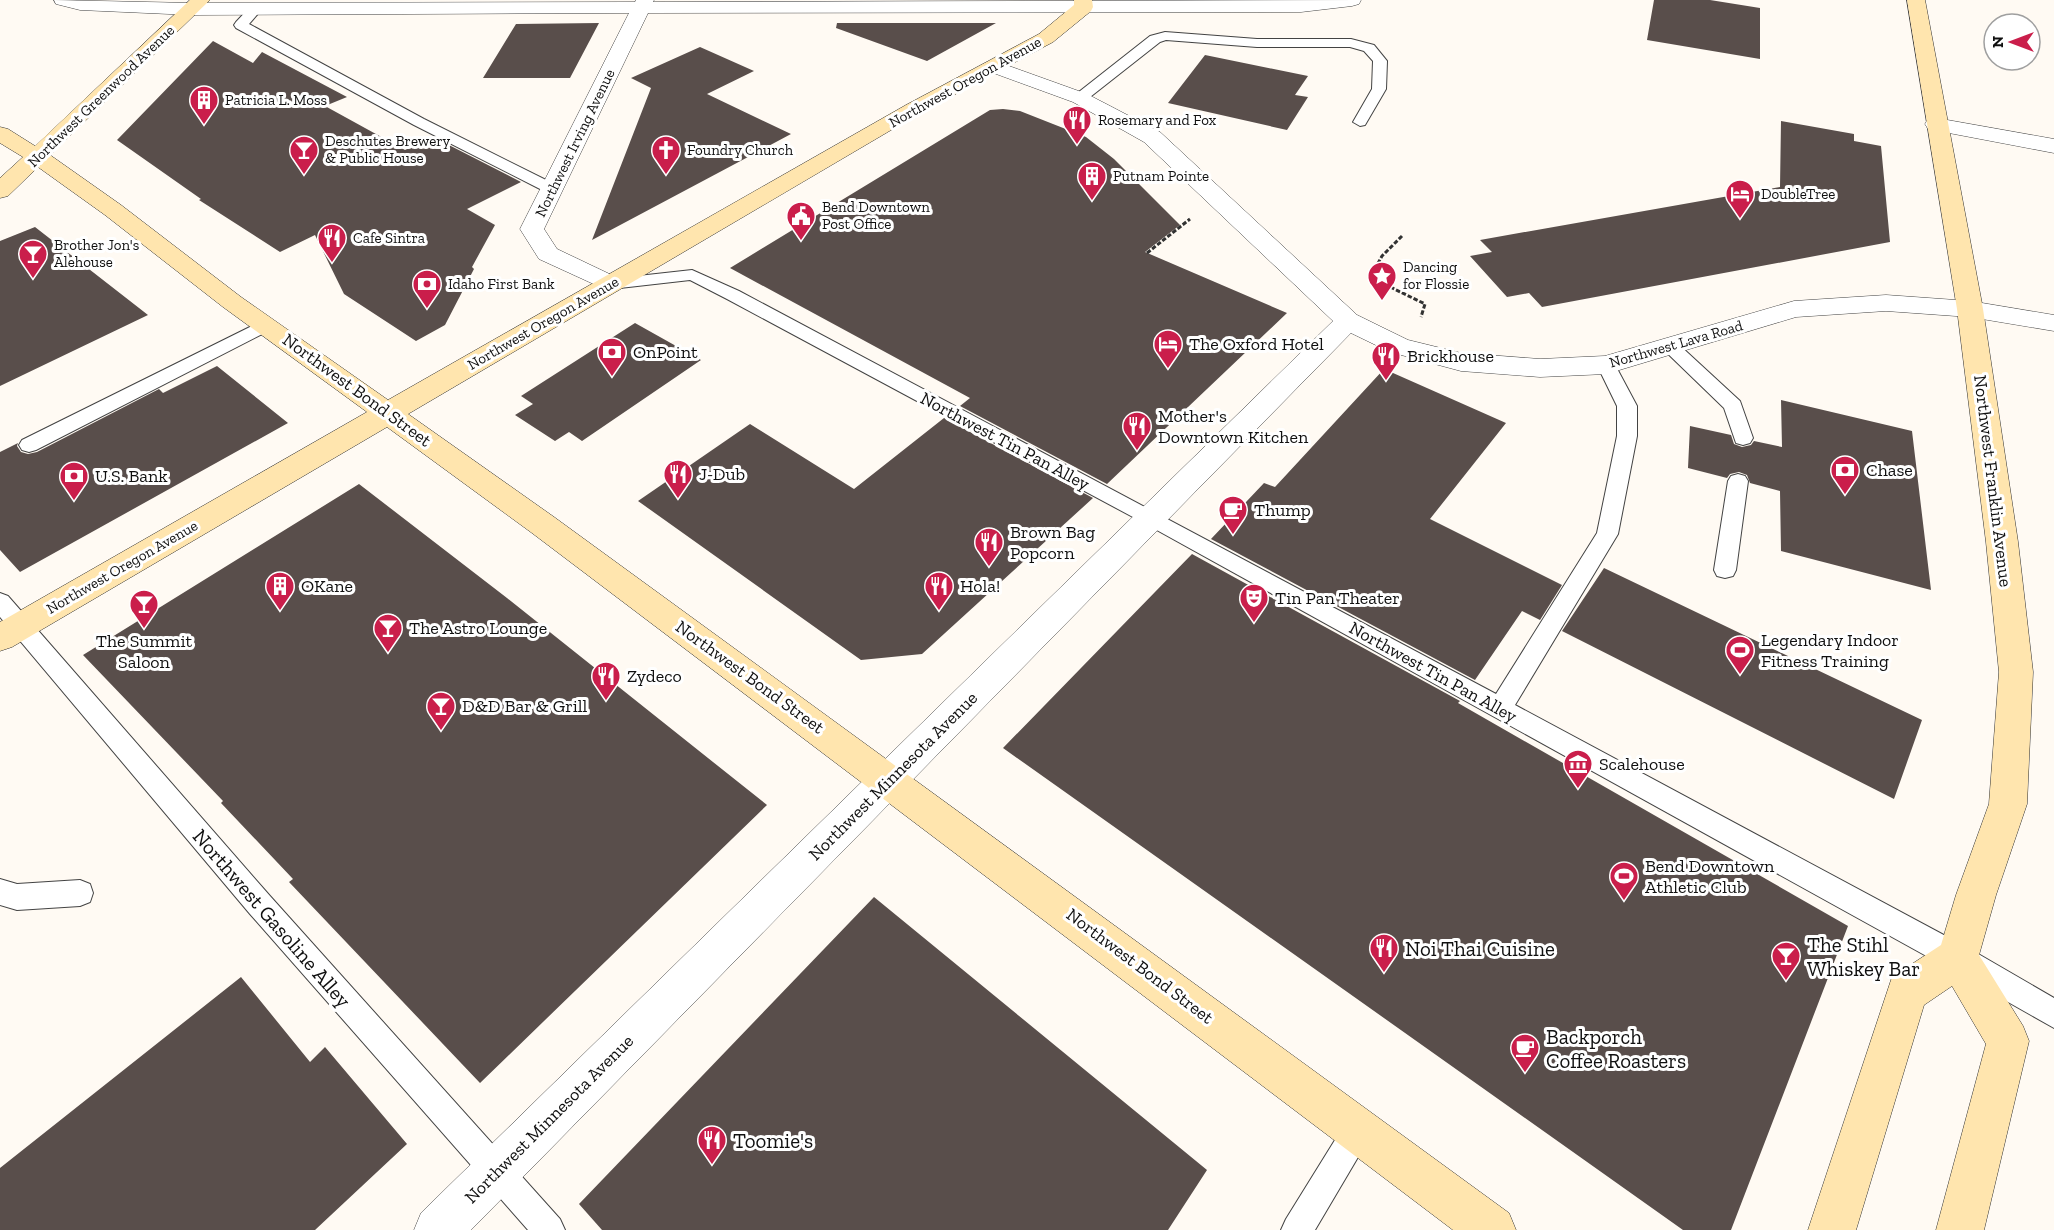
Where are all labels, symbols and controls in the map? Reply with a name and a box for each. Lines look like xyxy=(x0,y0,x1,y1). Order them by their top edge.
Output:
north arrow xyxy=(1982,12,2042,72)
street label: Northwest Greenwood Avenue xyxy=(24,21,178,171)
street label: Northwest Oregon Avenue xyxy=(886,33,1044,131)
text: N xyxy=(1988,36,2007,48)
street label: Northwest Irving Avenue xyxy=(531,66,619,220)
building icon: Patricia L. Moss xyxy=(188,84,220,126)
place label: Patricia L. Moss xyxy=(225,91,327,109)
restaurant icon: Rosemary and Fox xyxy=(1061,104,1093,146)
place label: Rosemary and Fox xyxy=(1098,111,1217,129)
place label: Deschutes Brewery & Public House xyxy=(325,132,450,167)
bar icon: Deschutes Brewery & Public House xyxy=(288,134,320,176)
church icon: Foundry Church xyxy=(650,134,682,176)
place label: Foundry Church xyxy=(687,141,794,159)
building icon: Putnam Pointe xyxy=(1076,160,1108,202)
place label: Putnam Pointe xyxy=(1113,167,1209,185)
hotel icon: DoubleTree xyxy=(1724,178,1756,220)
place label: DoubleTree xyxy=(1761,185,1835,203)
place label: Bend Downtown Post Office xyxy=(822,198,930,233)
public building icon: Bend Downtown Post Office xyxy=(785,200,817,242)
restaurant icon: Cafe Sintra xyxy=(316,222,348,264)
place label: Cafe Sintra xyxy=(353,229,425,247)
place label: Brother Jon's Alehouse xyxy=(54,236,139,271)
bar icon: Brother Jon's Alehouse xyxy=(17,238,49,280)
place label: Dancing for Flossie xyxy=(1403,258,1469,293)
place icon: Dancing for Flossie xyxy=(1366,260,1398,302)
bank icon: Idaho First Bank xyxy=(411,268,443,310)
street label: Northwest Oregon Avenue xyxy=(464,272,622,374)
place label: Idaho First Bank xyxy=(448,275,555,293)
street label: Northwest Lava Road xyxy=(1607,316,1746,372)
hotel icon: The Oxford Hotel xyxy=(1152,328,1184,370)
street label: Northwest Bond Street xyxy=(278,329,436,452)
place label: The Oxford Hotel xyxy=(1189,333,1324,355)
bank icon: OnPoint xyxy=(596,336,628,378)
restaurant icon: Brickhouse xyxy=(1370,340,1402,382)
place label: OnPoint xyxy=(633,341,698,363)
place label: Brickhouse xyxy=(1407,345,1494,367)
street label: Northwest Franklin Avenue xyxy=(1969,374,2017,588)
street label: Northwest Tin Pan Alley xyxy=(917,387,1094,495)
place label: Mother's Downtown Kitchen xyxy=(1158,405,1309,448)
restaurant icon: Mother's Downtown Kitchen xyxy=(1121,410,1153,452)
bank icon: Chase xyxy=(1829,454,1861,496)
restaurant icon: J-Dub xyxy=(662,458,694,500)
place label: Chase xyxy=(1866,459,1913,481)
bank icon: U.S. Bank xyxy=(58,460,90,502)
place label: J-Dub xyxy=(699,463,745,485)
place label: U.S. Bank xyxy=(95,465,168,487)
cafe icon: Thump xyxy=(1217,494,1249,536)
place label: Thump xyxy=(1254,499,1311,521)
street label: Northwest Oregon Avenue xyxy=(43,516,201,618)
place label: Brown Bag Popcorn xyxy=(1010,521,1095,564)
restaurant icon: Brown Bag Popcorn xyxy=(973,526,1005,568)
building icon: OKane xyxy=(264,570,296,612)
restaurant icon: Hola! xyxy=(923,570,955,612)
place label: OKane xyxy=(301,575,353,597)
place label: Hola! xyxy=(960,575,1000,597)
theatre icon: Tin Pan Theater xyxy=(1238,582,1270,624)
place label: Tin Pan Theater xyxy=(1275,587,1400,609)
bar icon: The Summit Saloon xyxy=(128,588,160,630)
bar icon: The Astro Lounge xyxy=(372,612,404,654)
street label: Northwest Bond Street xyxy=(671,616,829,739)
place label: The Astro Lounge xyxy=(409,617,547,639)
street label: Northwest Tin Pan Alley xyxy=(1345,617,1521,728)
place label: Legendary Indoor Fitness Training xyxy=(1761,629,1899,672)
place label: The Summit Saloon xyxy=(96,630,192,673)
sports icon: Legendary Indoor Fitness Training xyxy=(1724,634,1756,676)
restaurant icon: Zydeco xyxy=(590,660,622,702)
place label: Zydeco xyxy=(627,665,682,687)
street label: Northwest Minnesota Avenue xyxy=(804,687,982,865)
bar icon: D&D Bar & Grill xyxy=(425,690,457,732)
place label: D&D Bar & Grill xyxy=(462,695,588,717)
museum icon: Scalehouse xyxy=(1562,748,1594,790)
place label: Scalehouse xyxy=(1599,753,1685,775)
street label: Northwest Gasoline Alley xyxy=(188,824,357,1013)
place label: Bend Downtown Athletic Club xyxy=(1645,855,1775,898)
sports icon: Bend Downtown Athletic Club xyxy=(1608,860,1640,902)
street label: Northwest Bond Street xyxy=(1062,903,1218,1029)
restaurant icon: Noi Thai Cuisine xyxy=(1368,932,1400,974)
place label: The Stihl Whiskey Bar xyxy=(1807,932,1920,981)
place label: Noi Thai Cuisine xyxy=(1405,936,1555,961)
bar icon: The Stihl Whiskey Bar xyxy=(1770,940,1802,982)
place label: Backporch Coffee Roasters xyxy=(1546,1024,1686,1073)
street label: Northwest Minnesota Avenue xyxy=(460,1030,638,1208)
cafe icon: Backporch Coffee Roasters xyxy=(1509,1032,1541,1074)
restaurant icon: Toomie's xyxy=(696,1124,728,1166)
place label: Toomie's xyxy=(733,1128,813,1153)

